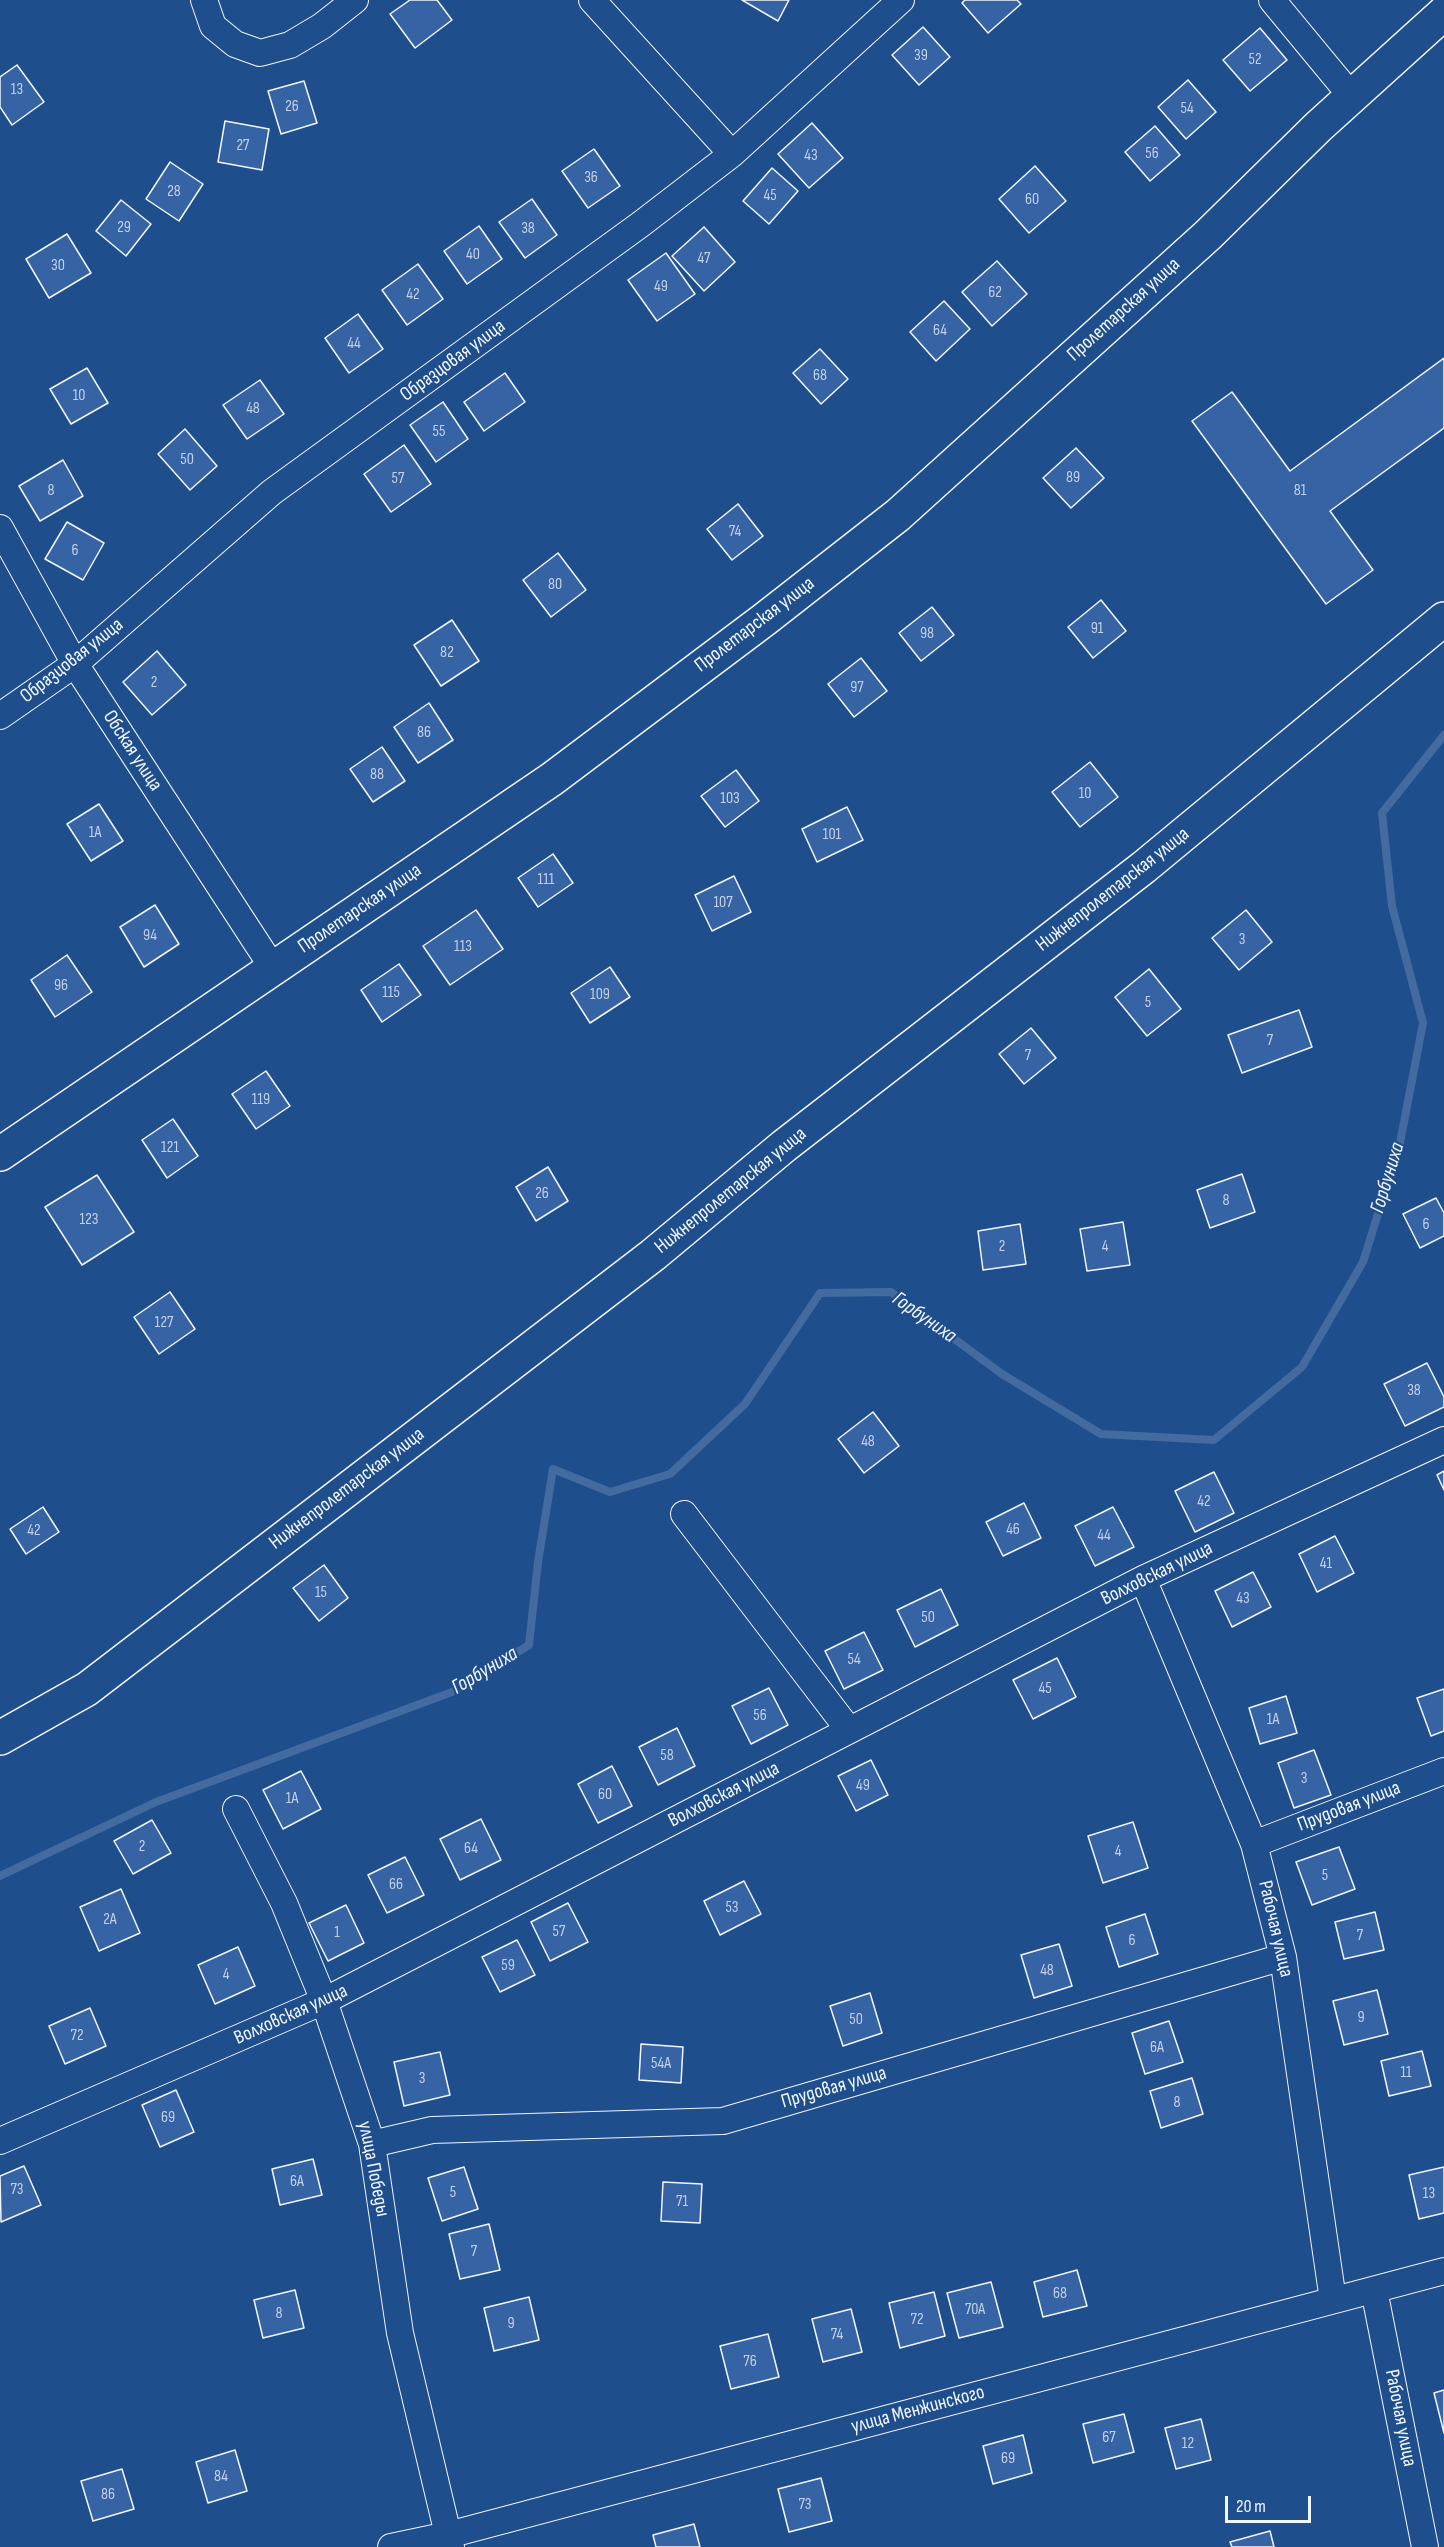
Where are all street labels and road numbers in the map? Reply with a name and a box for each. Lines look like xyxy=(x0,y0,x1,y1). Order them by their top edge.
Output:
street label: Пролетарская улица xyxy=(1063,253,1185,367)
street label: Образцовая улица xyxy=(396,315,510,407)
street label: Пролетарская улица xyxy=(690,572,820,678)
street label: Образцовая улица xyxy=(16,613,128,709)
street label: Обская улица xyxy=(97,706,167,796)
street label: Нижнепролетарская улица xyxy=(1032,823,1194,957)
street label: Пролетарская улица xyxy=(294,859,426,959)
street label: Нижнепролетарская улица xyxy=(650,1123,812,1259)
street label: Нижнепролетарская улица xyxy=(265,1423,429,1555)
street label: Волховская улица xyxy=(1097,1537,1217,1611)
street label: Волховская улица xyxy=(664,1757,784,1833)
street label: Прудовая улица xyxy=(1294,1776,1404,1838)
street label: Рабочая улица xyxy=(1252,1878,1298,1980)
street label: Волховская улица xyxy=(231,1979,351,2051)
street label: Прудовая улица xyxy=(779,2062,889,2114)
street label: улица Победы xyxy=(352,2119,394,2219)
street label: Рабочая улица xyxy=(1379,2367,1421,2469)
street label: улица Менжинского xyxy=(849,2381,987,2439)

